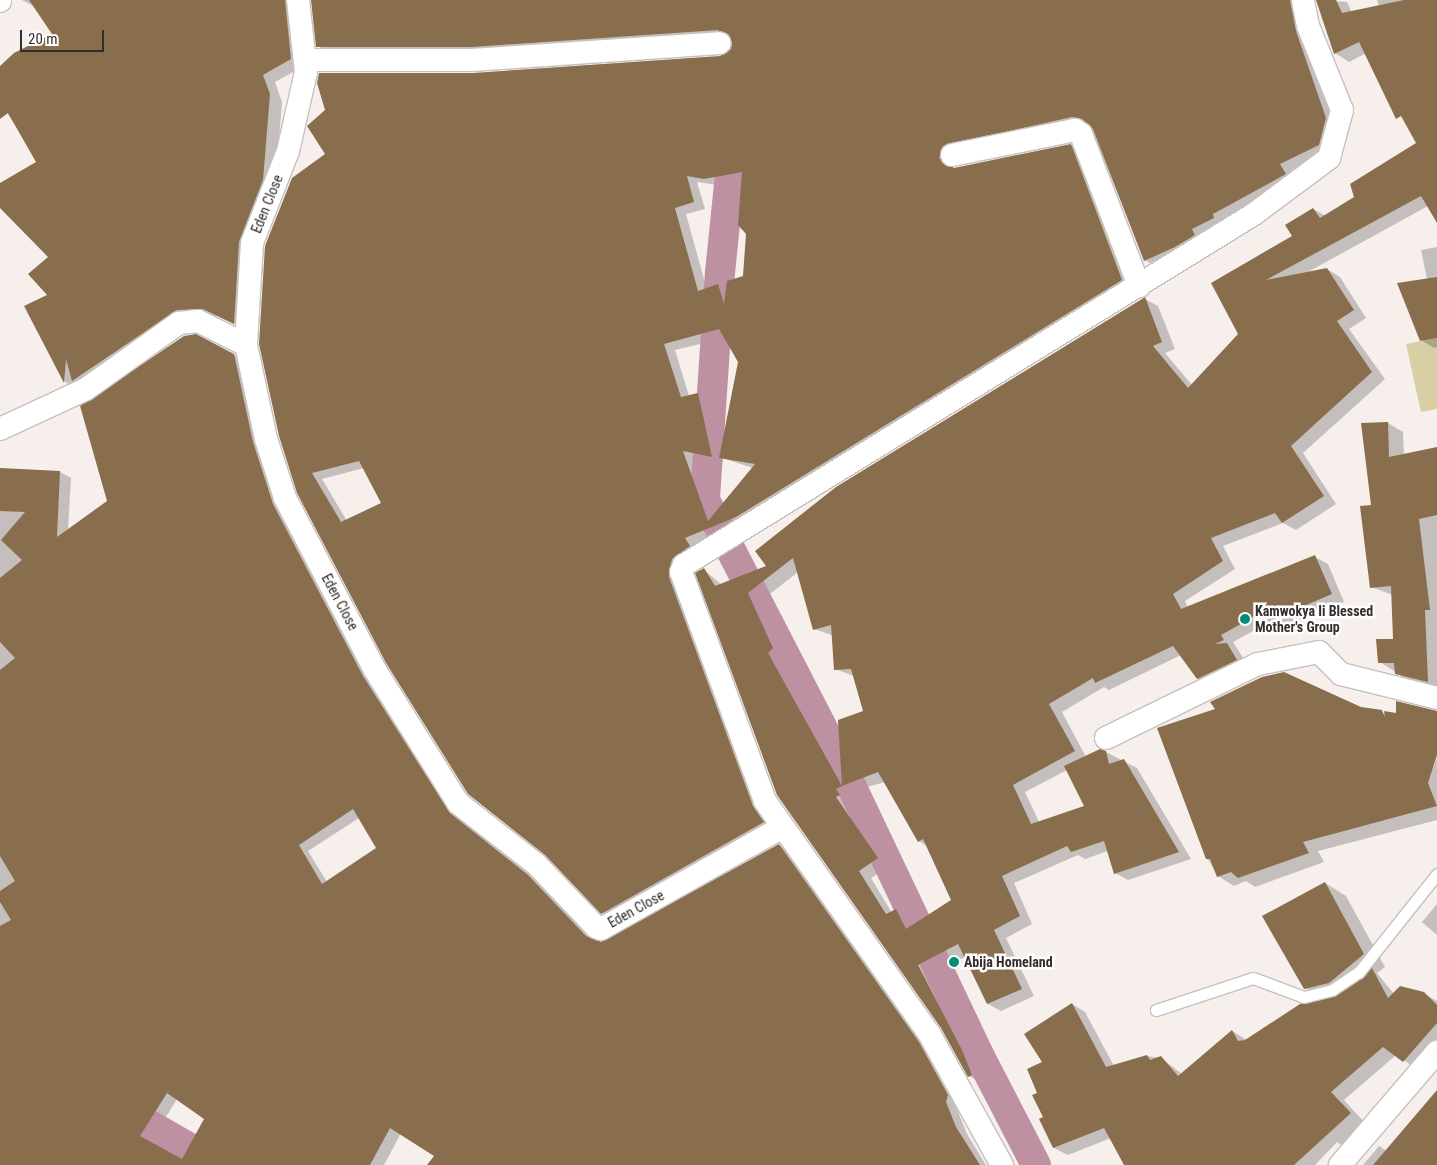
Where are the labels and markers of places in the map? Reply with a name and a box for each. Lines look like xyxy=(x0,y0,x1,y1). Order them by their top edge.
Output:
place label: Kamwokya Ii Blessed Mother's Group xyxy=(1255,603,1373,636)
marker: Kamwokya Ii Blessed Mother's Group xyxy=(1239,613,1251,625)
place label: Abija Homeland xyxy=(964,954,1053,970)
marker: Abija Homeland xyxy=(948,956,960,968)

